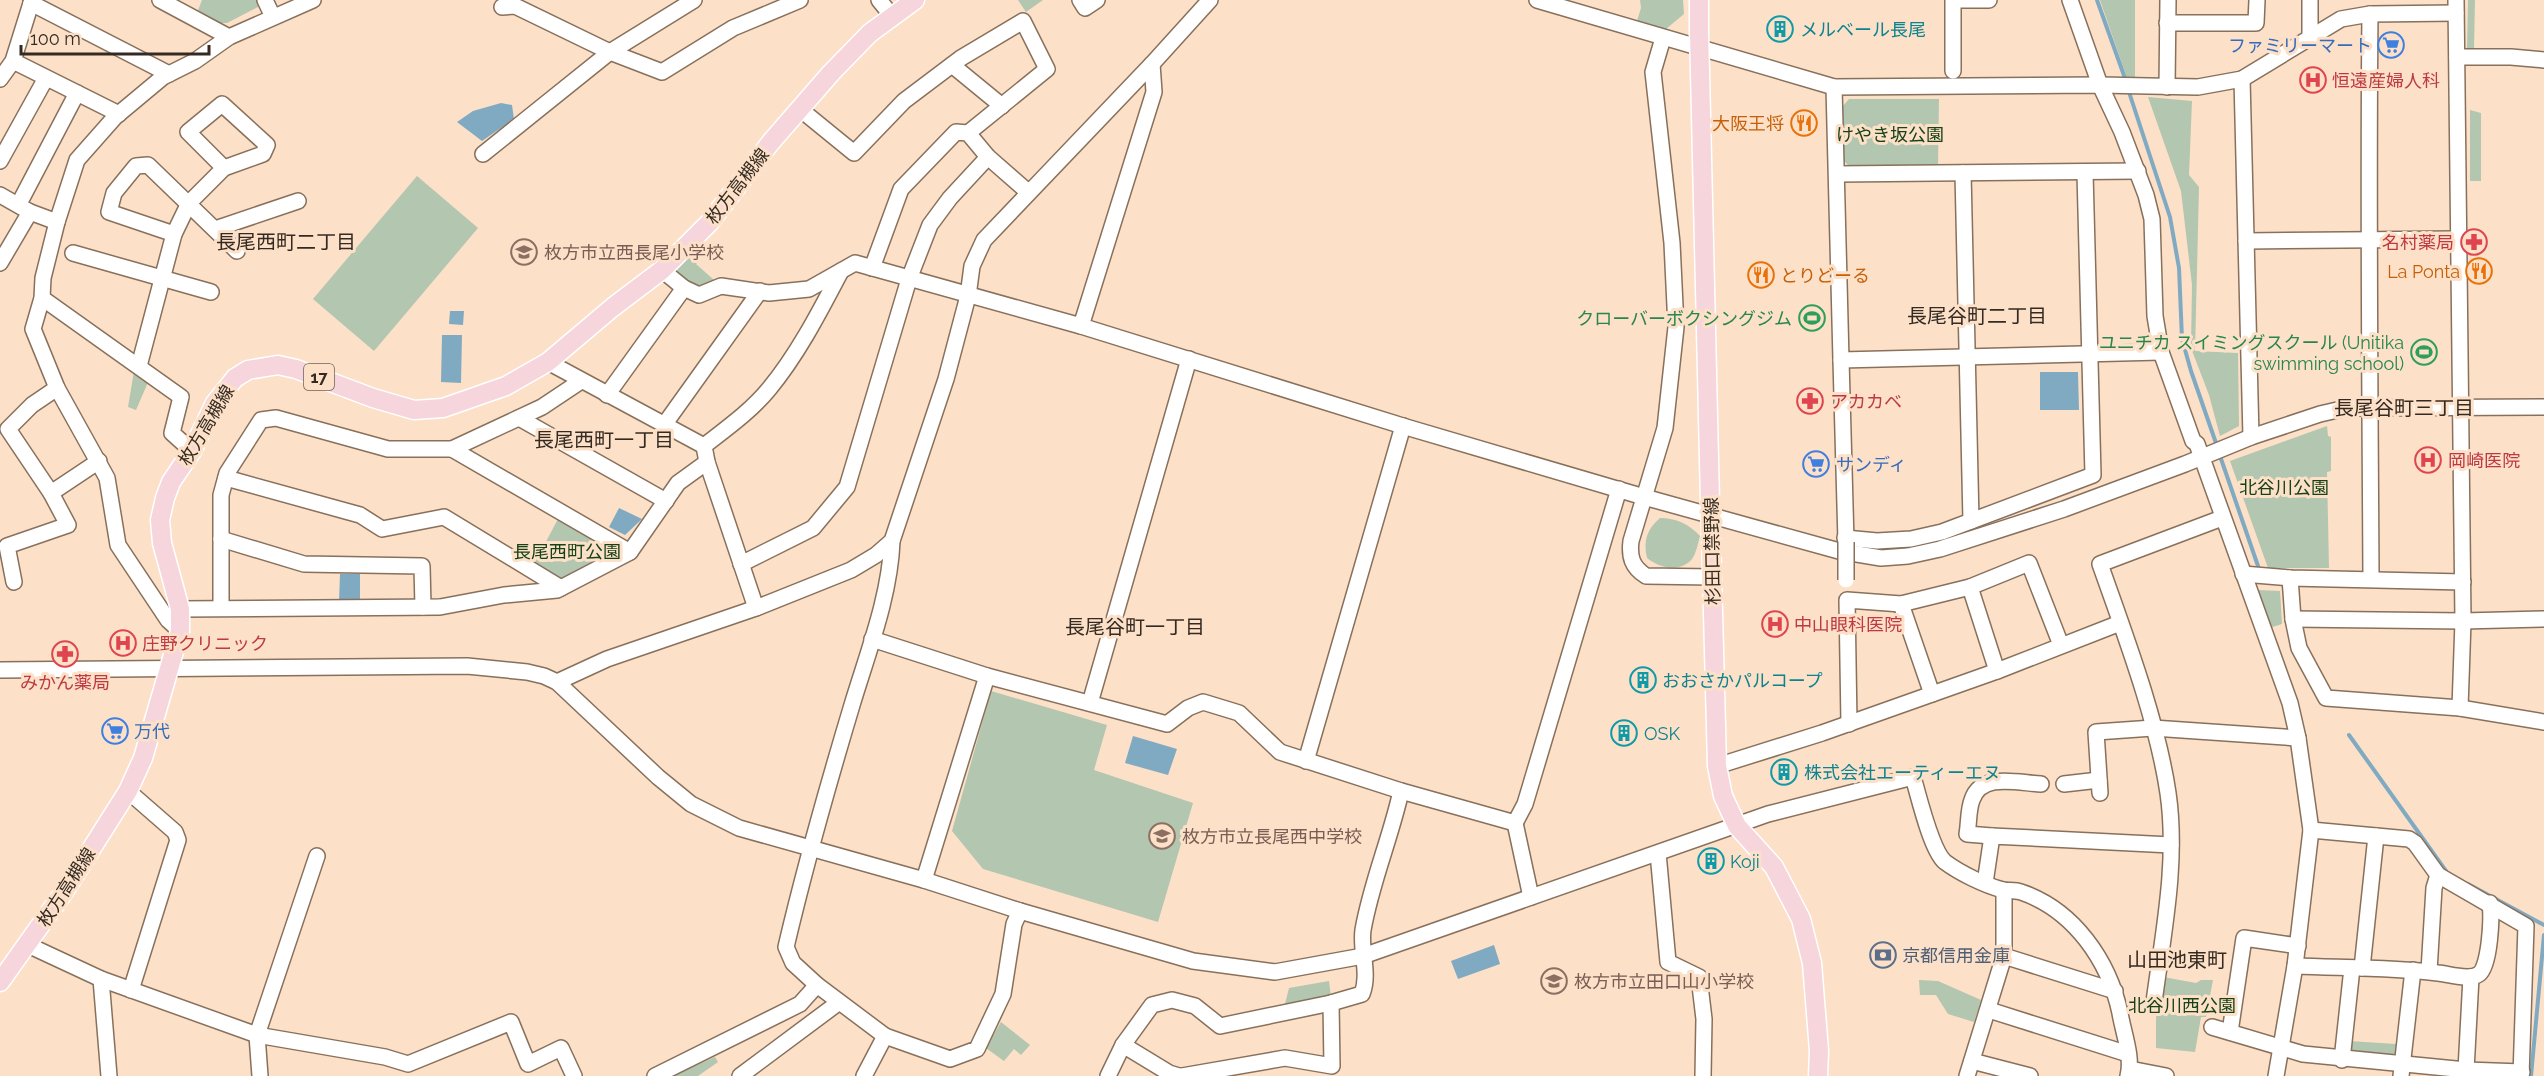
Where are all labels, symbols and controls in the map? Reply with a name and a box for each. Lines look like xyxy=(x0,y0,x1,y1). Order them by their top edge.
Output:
building icon: メルベール長尾 xyxy=(1765,14,1795,44)
scale bar xyxy=(21,18,208,56)
place label: メルベール長尾 xyxy=(1800,19,1926,40)
text: 100 m xyxy=(30,28,81,49)
supermarket icon: ファミリーマート xyxy=(2376,30,2406,60)
place label: ファミリーマート xyxy=(2228,35,2372,56)
hospital icon: 恒遠産婦人科 xyxy=(2298,65,2328,95)
place label: 恒遠産婦人科 xyxy=(2332,70,2440,91)
restaurant icon: 大阪王将 xyxy=(1789,108,1819,138)
place label: 大阪王将 xyxy=(1712,113,1784,134)
park label: けやき坂公園 xyxy=(1836,124,1944,145)
street label: 枚方高槻線 xyxy=(701,144,773,228)
pharmacy icon: 名村薬局 xyxy=(2459,227,2489,257)
district label: 長尾西町二丁目 xyxy=(216,230,356,254)
place label: 名村薬局 xyxy=(2382,232,2454,253)
school or university icon: 枚方市立西長尾小学校 xyxy=(509,237,539,267)
place label: 枚方市立西長尾小学校 xyxy=(544,242,724,263)
restaurant icon: La Ponta xyxy=(2464,256,2494,286)
restaurant icon: とりどーる xyxy=(1746,260,1776,290)
place label: La Ponta xyxy=(2387,261,2460,282)
place label: とりどーる xyxy=(1780,265,1870,286)
sports icon: クローバーボクシングジム xyxy=(1797,303,1827,333)
district label: 長尾谷町二丁目 xyxy=(1907,304,2047,328)
place label: クローバーボクシングジム xyxy=(1576,308,1792,329)
place label: ユニチカ スイミングスクール (Unitika swimming school) xyxy=(2099,332,2404,374)
sports icon: ユニチカ スイミングスクール (Unitika swimming school) xyxy=(2409,337,2439,367)
road number: 17 xyxy=(304,364,334,390)
street label: 枚方高槻線 xyxy=(174,381,238,469)
pharmacy icon: アカカベ xyxy=(1795,386,1825,416)
place label: アカカベ xyxy=(1830,391,1902,412)
district label: 長尾谷町三丁目 xyxy=(2334,396,2474,420)
district label: 長尾西町一丁目 xyxy=(534,428,674,452)
hospital icon: 岡崎医院 xyxy=(2413,445,2443,475)
supermarket icon: サンディ xyxy=(1801,449,1831,479)
place label: 岡崎医院 xyxy=(2448,450,2520,471)
place label: サンディ xyxy=(1836,454,1907,475)
park label: 北谷川公園 xyxy=(2239,477,2329,498)
street label: 杉田口禁野線 xyxy=(1701,497,1723,605)
park label: 長尾西町公園 xyxy=(513,541,621,562)
hospital icon: 中山眼科医院 xyxy=(1760,609,1790,639)
place label: 中山眼科医院 xyxy=(1794,614,1902,635)
district label: 長尾谷町一丁目 xyxy=(1065,615,1205,639)
hospital icon: 庄野クリニック xyxy=(108,628,138,658)
place label: 庄野クリニック xyxy=(142,633,268,654)
pharmacy icon: みかん薬局 xyxy=(50,639,80,669)
building icon: おおさかパルコープ xyxy=(1628,665,1658,695)
place label: おおさかパルコープ xyxy=(1662,670,1823,691)
place label: みかん薬局 xyxy=(20,672,110,693)
supermarket icon: 万代 xyxy=(100,716,130,746)
building icon: OSK xyxy=(1609,718,1639,748)
place label: 万代 xyxy=(134,721,170,742)
place label: OSK xyxy=(1644,723,1680,744)
building icon: 株式会社エーティーエヌ xyxy=(1769,757,1799,787)
place label: 株式会社エーティーエヌ xyxy=(1804,762,2001,783)
school or university icon: 枚方市立長尾西中学校 xyxy=(1147,821,1177,851)
place label: 枚方市立長尾西中学校 xyxy=(1182,826,1362,847)
street label: 枚方高槻線 xyxy=(33,844,99,930)
building icon: Koji xyxy=(1696,846,1726,876)
place label: Koji xyxy=(1730,851,1760,872)
bank icon: 京都信用金庫 xyxy=(1868,940,1898,970)
place label: 京都信用金庫 xyxy=(1902,945,2010,966)
district label: 山田池東町 xyxy=(2127,948,2227,972)
school or university icon: 枚方市立田口山小学校 xyxy=(1539,966,1569,996)
place label: 枚方市立田口山小学校 xyxy=(1574,971,1754,992)
park label: 北谷川西公園 xyxy=(2128,995,2236,1016)

